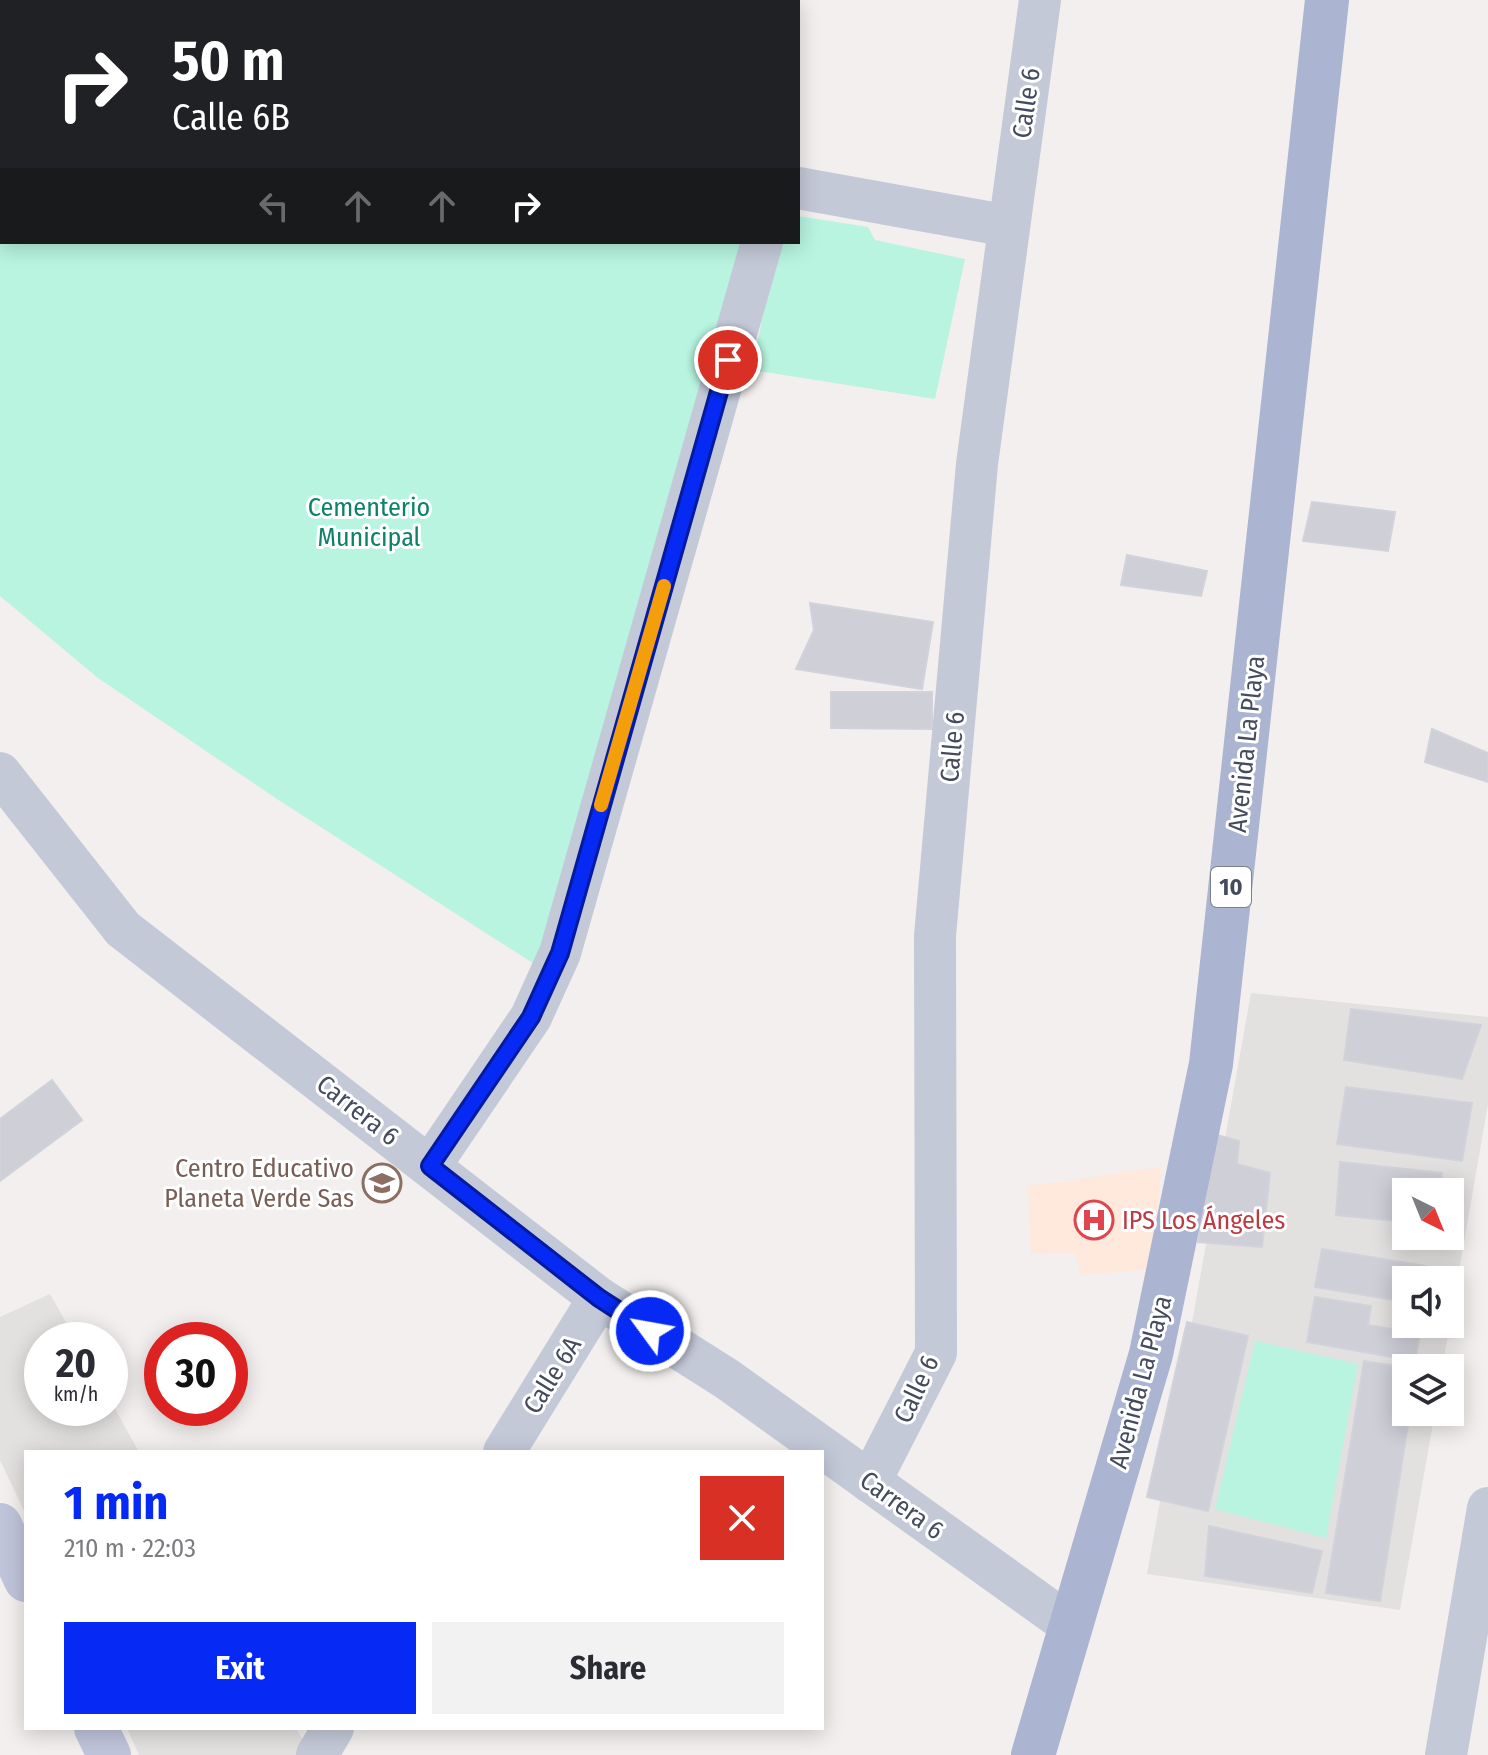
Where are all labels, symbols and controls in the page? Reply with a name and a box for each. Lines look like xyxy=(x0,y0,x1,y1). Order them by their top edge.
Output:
text: 50 m xyxy=(172,28,284,95)
icon: right xyxy=(40,32,144,136)
street label: Calle 6 xyxy=(1006,66,1047,140)
text: Calle 6B xyxy=(172,96,290,140)
icon: left xyxy=(252,184,296,228)
icon: ahead xyxy=(336,184,380,228)
icon: ahead xyxy=(420,184,464,228)
icon: right xyxy=(504,184,548,228)
pin xyxy=(694,326,762,394)
icon: arrive xyxy=(706,338,750,382)
park label: Cementerio Municipal xyxy=(308,492,430,553)
street label: Avenida La Playa xyxy=(1222,654,1271,834)
street label: Calle 6 xyxy=(934,710,971,784)
road number: 10 xyxy=(1211,867,1251,907)
street label: Carrera 6 xyxy=(310,1069,405,1152)
place label: Centro Educativo Planeta Verde Sas xyxy=(164,1153,354,1214)
school or university icon: Centro Educativo Planeta Verde Sas xyxy=(361,1162,403,1204)
north arrow xyxy=(1392,1178,1464,1250)
map controls xyxy=(1392,1178,1464,1426)
hospital icon: IPS Los Ángeles xyxy=(1073,1199,1115,1241)
place label: IPS Los Ángeles xyxy=(1122,1205,1285,1236)
button: sound xyxy=(1392,1266,1464,1338)
position arrow xyxy=(608,1289,692,1373)
street label: Avenida La Playa xyxy=(1103,1292,1178,1472)
speed limit sign: 30 xyxy=(144,1322,248,1426)
street label: Calle 6A xyxy=(517,1331,588,1419)
text: 20 xyxy=(56,1340,96,1388)
street label: Calle 6 xyxy=(887,1351,945,1428)
button: layers xyxy=(1392,1354,1464,1426)
text: km/h xyxy=(54,1382,98,1406)
street label: Carrera 6 xyxy=(854,1465,950,1546)
text: 1 min xyxy=(64,1474,169,1532)
button: close xyxy=(700,1476,784,1560)
text: 210 m · 22:03 xyxy=(64,1533,196,1564)
button: Exit xyxy=(64,1622,416,1714)
button: Share xyxy=(432,1622,784,1714)

